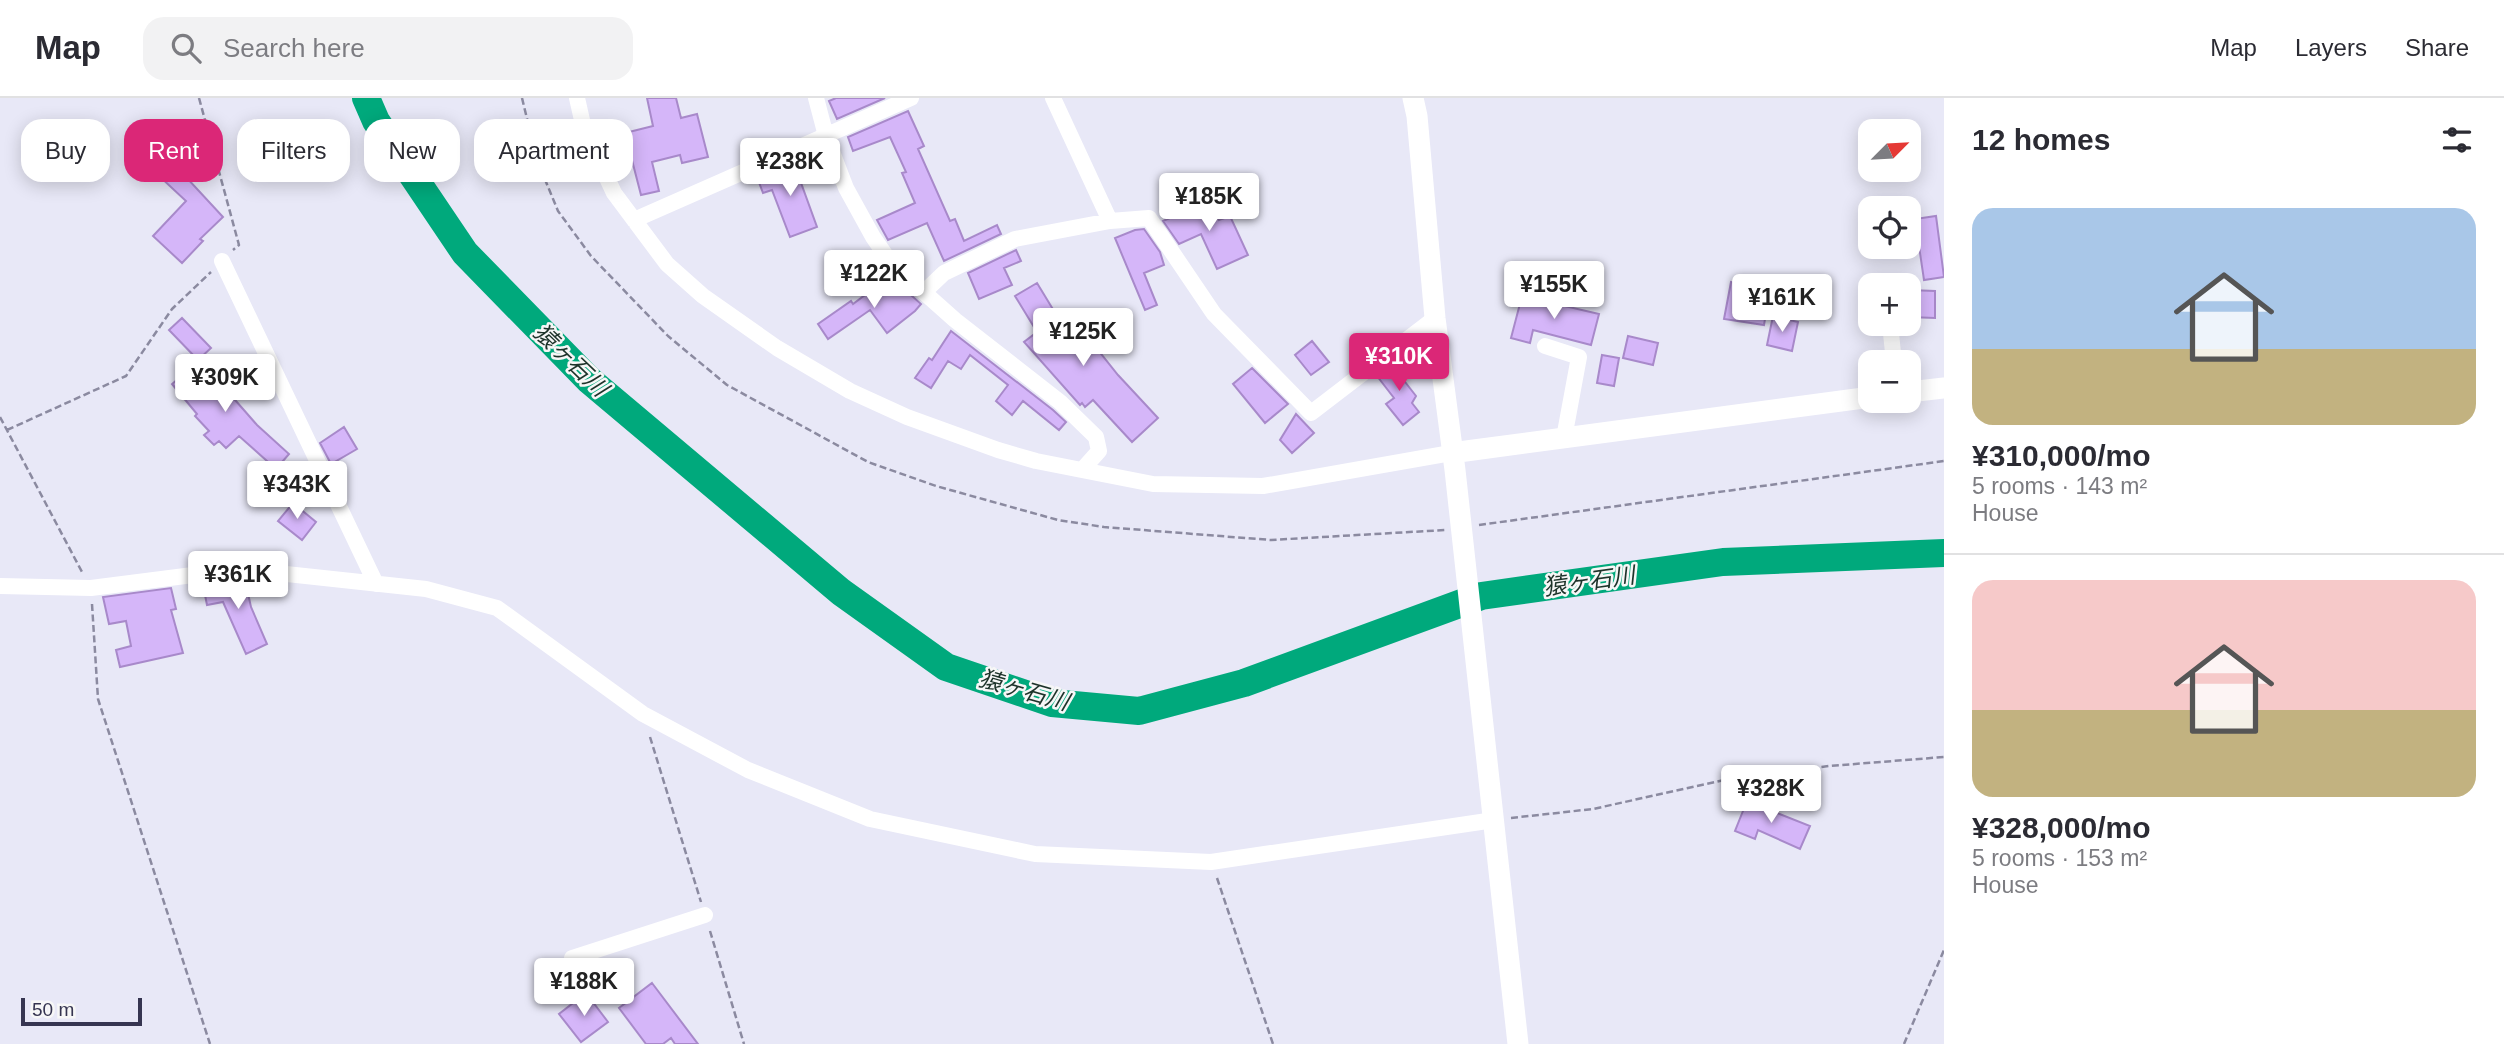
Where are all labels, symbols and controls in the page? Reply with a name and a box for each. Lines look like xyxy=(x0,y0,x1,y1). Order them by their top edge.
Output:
search box xyxy=(143,17,633,80)
text: Map xyxy=(35,29,101,66)
icon: search xyxy=(167,29,205,67)
text: Search here xyxy=(223,33,365,63)
text: Map xyxy=(2210,34,2257,61)
text: Layers xyxy=(2295,34,2367,61)
text: Share xyxy=(2405,34,2469,61)
chip: Buy xyxy=(21,119,110,182)
chip: Rent xyxy=(124,119,223,182)
chip: Filters xyxy=(237,119,350,182)
chip: New xyxy=(364,119,460,182)
chip: Apartment xyxy=(474,119,633,182)
north arrow xyxy=(1858,119,1922,182)
map controls xyxy=(1858,119,1921,413)
icon: filters xyxy=(2438,121,2476,159)
text: 12 homes xyxy=(1972,123,2110,156)
pin: ¥238K xyxy=(741,139,839,198)
text: ¥238K xyxy=(756,148,824,174)
pin: ¥185K xyxy=(1160,174,1258,233)
text: ¥185K xyxy=(1175,183,1243,209)
button: locate xyxy=(1858,196,1921,259)
pin: ¥122K xyxy=(825,250,923,310)
icon: home xyxy=(2161,254,2287,380)
text: ¥122K xyxy=(840,260,908,286)
pin: ¥155K xyxy=(1505,262,1603,321)
text: ¥155K xyxy=(1520,271,1588,297)
button: + xyxy=(1858,273,1921,336)
pin: ¥161K xyxy=(1733,274,1831,334)
text: ¥161K xyxy=(1748,284,1816,310)
pin: ¥125K xyxy=(1034,308,1132,368)
text: ¥125K xyxy=(1049,318,1117,344)
water label: 猿ヶ石川 xyxy=(529,319,615,403)
pin: ¥310K xyxy=(1350,334,1448,393)
text: ¥310K xyxy=(1365,343,1433,369)
button: − xyxy=(1858,350,1921,413)
pin: ¥309K xyxy=(176,354,274,414)
text: ¥309K xyxy=(191,364,259,390)
text: ¥310,000/mo xyxy=(1972,439,2150,472)
pin: ¥343K xyxy=(248,462,346,521)
text: ¥343K xyxy=(263,471,331,497)
text: 5 rooms · 143 m² xyxy=(1972,473,2147,499)
text: House xyxy=(1972,500,2038,526)
pin: ¥361K xyxy=(189,552,287,611)
text: ¥361K xyxy=(204,561,272,587)
water label: 猿ヶ石川 xyxy=(1542,561,1639,600)
icon: home xyxy=(2161,626,2287,752)
water label: 猿ヶ石川 xyxy=(976,665,1075,716)
pin: ¥328K xyxy=(1722,766,1820,825)
text: ¥328K xyxy=(1737,775,1805,801)
text: ¥328,000/mo xyxy=(1972,811,2150,844)
text: 5 rooms · 153 m² xyxy=(1972,845,2147,871)
text: House xyxy=(1972,872,2038,898)
pin: ¥188K xyxy=(535,958,633,1018)
text: ¥188K xyxy=(550,968,618,994)
scale bar xyxy=(21,995,142,1027)
text: 50 m xyxy=(32,999,74,1020)

